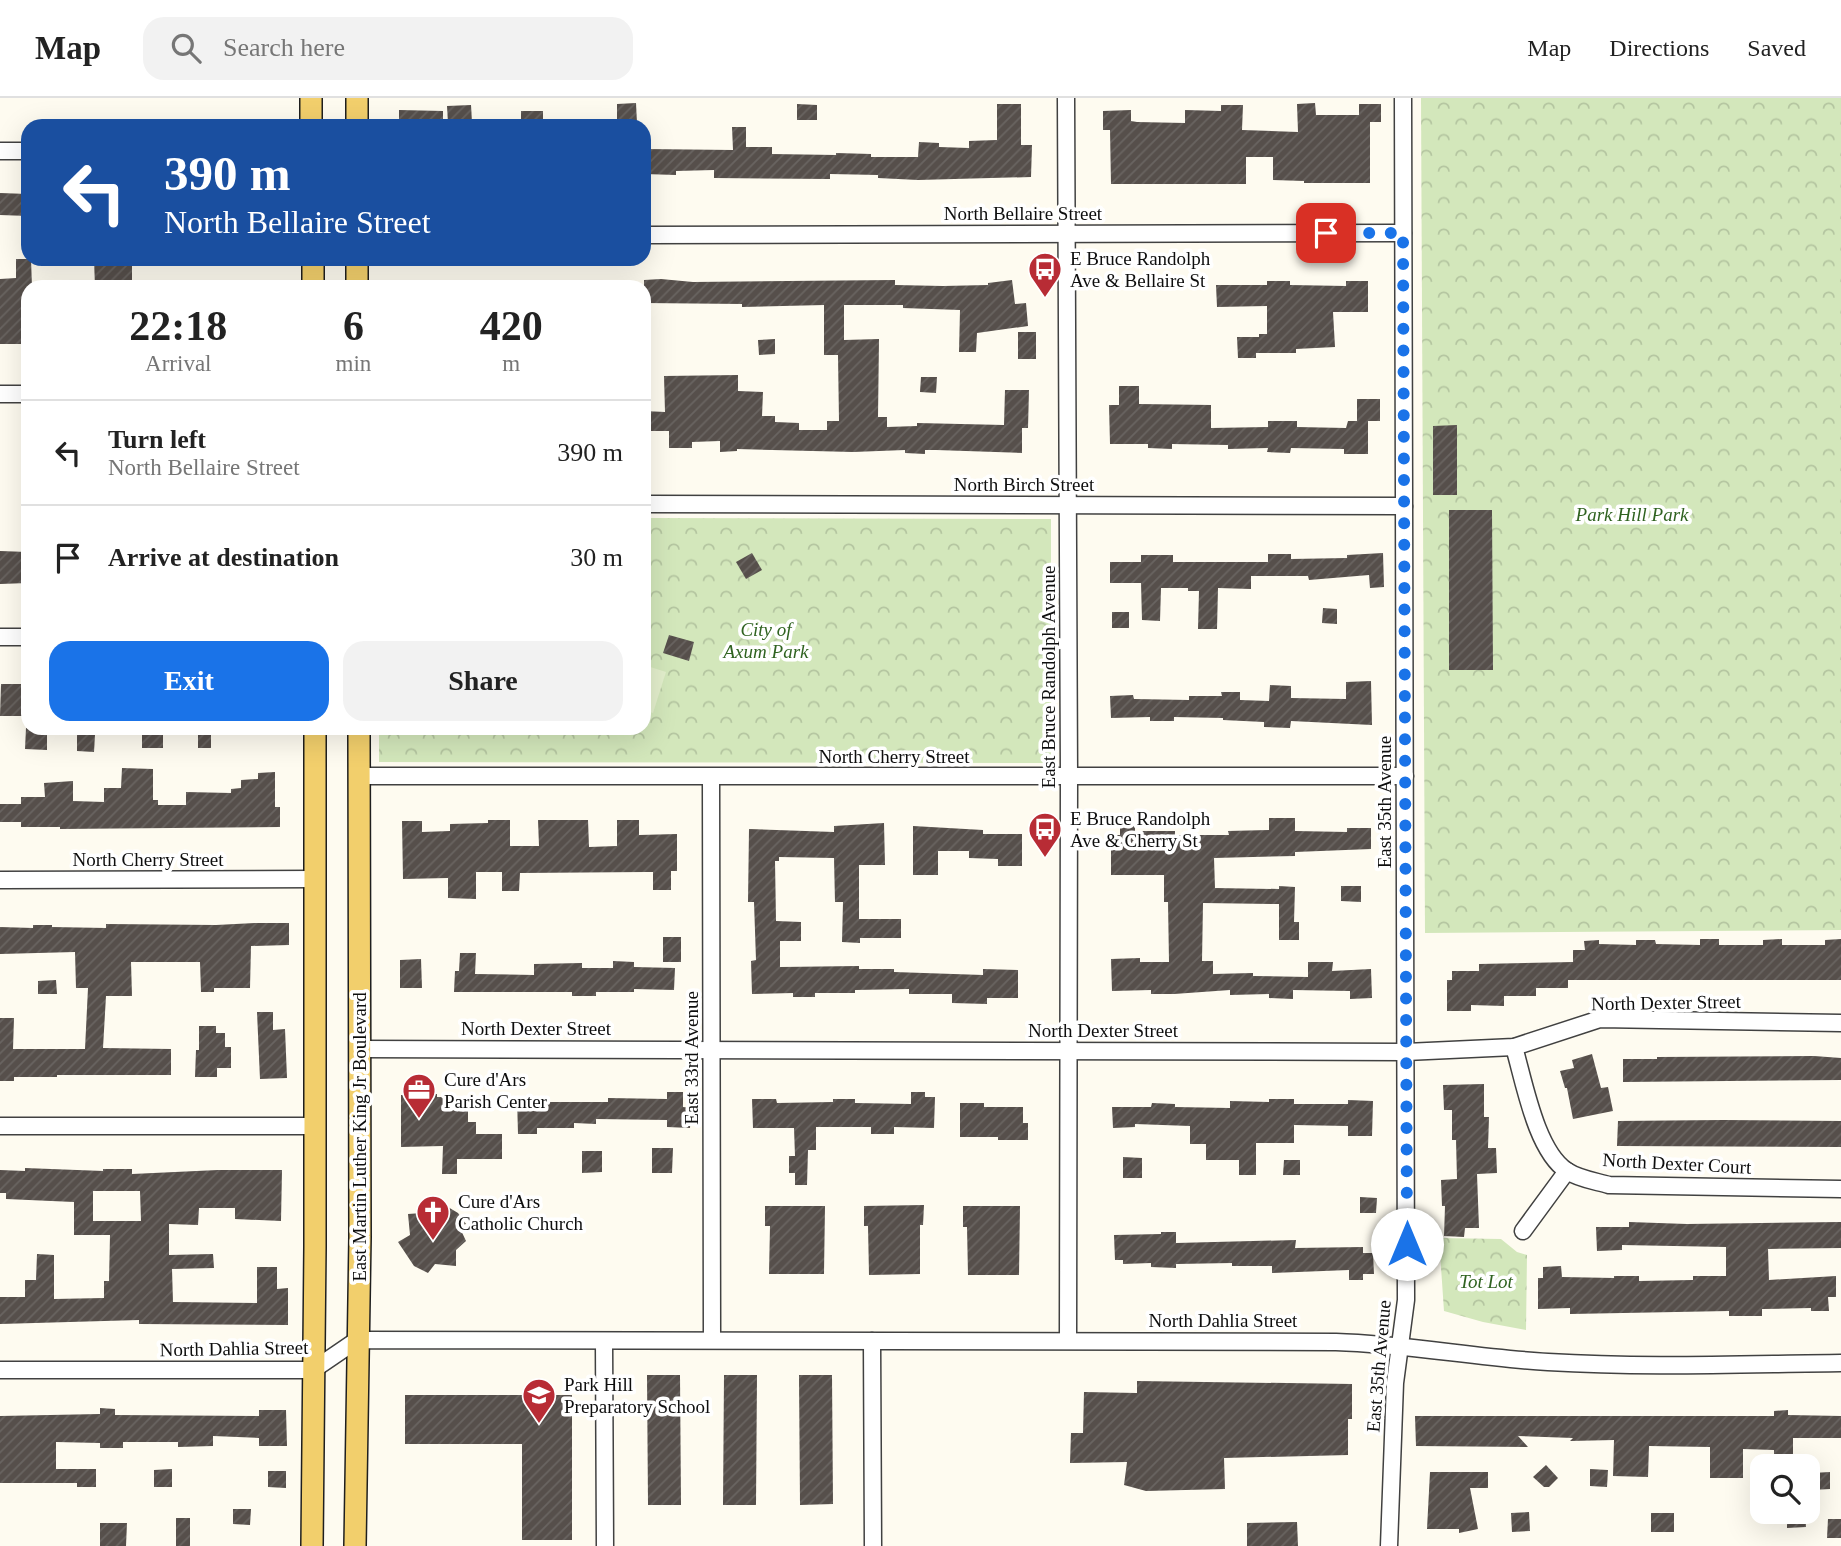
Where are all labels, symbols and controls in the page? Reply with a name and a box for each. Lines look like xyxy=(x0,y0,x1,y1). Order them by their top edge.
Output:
search box xyxy=(143,17,633,80)
icon: search xyxy=(167,29,205,67)
text: Map xyxy=(35,30,101,66)
text: Search here xyxy=(223,33,345,62)
text: Map xyxy=(1527,35,1571,61)
text: Directions xyxy=(1609,35,1709,61)
text: Saved xyxy=(1747,35,1806,61)
text: 390 m xyxy=(164,146,291,201)
icon: left xyxy=(49,147,140,238)
street label: North Bellaire Street xyxy=(944,203,1103,224)
pin xyxy=(1296,203,1356,263)
text: North Bellaire Street xyxy=(164,204,431,240)
icon: arrive xyxy=(1307,214,1345,252)
place label: E Bruce Randolph Ave & Bellaire St xyxy=(1070,248,1211,291)
bus stop icon: E Bruce Randolph Ave & Bellaire St xyxy=(1026,250,1064,299)
text: 22:18 xyxy=(129,303,227,349)
text: 6 xyxy=(343,303,364,349)
text: 420 xyxy=(480,303,543,349)
text: Arrival xyxy=(145,351,212,376)
text: min xyxy=(336,351,371,376)
text: m xyxy=(502,351,520,376)
text: Turn left xyxy=(108,425,206,454)
icon: left xyxy=(49,434,87,472)
text: 390 m xyxy=(557,438,623,467)
text: North Bellaire Street xyxy=(108,455,300,480)
street label: North Birch Street xyxy=(954,474,1095,495)
park label: Park Hill Park xyxy=(1575,504,1689,525)
icon: arrive xyxy=(49,539,87,577)
text: Arrive at destination xyxy=(108,543,339,572)
text: 30 m xyxy=(570,543,623,572)
street label: East Bruce Randolph Avenue xyxy=(1038,566,1059,788)
park label: City of Axum Park xyxy=(722,619,809,662)
button: Exit xyxy=(49,641,329,721)
button: Share xyxy=(343,641,623,721)
street label: East 35th Avenue xyxy=(1374,736,1395,868)
street label: North Cherry Street xyxy=(819,746,970,767)
place label: E Bruce Randolph Ave & Cherry St xyxy=(1070,808,1211,851)
bus stop icon: E Bruce Randolph Ave & Cherry St xyxy=(1026,810,1064,859)
street label: North Cherry Street xyxy=(73,849,224,870)
street label: East 33rd Avenue xyxy=(681,991,702,1125)
street label: North Dexter Street xyxy=(1591,991,1742,1014)
street label: East Martin Luther King Jr Boulevard xyxy=(349,992,370,1282)
street label: North Dexter Street xyxy=(461,1018,612,1039)
street label: North Dexter Street xyxy=(1028,1020,1179,1041)
place label: Cure d'Ars Parish Center xyxy=(444,1069,548,1112)
office icon: Cure d'Ars Parish Center xyxy=(400,1071,438,1120)
street label: North Dexter Court xyxy=(1602,1149,1753,1178)
place label: Cure d'Ars Catholic Church xyxy=(458,1191,584,1234)
church icon: Cure d'Ars Catholic Church xyxy=(414,1193,452,1242)
position arrow xyxy=(1370,1207,1444,1281)
park label: Tot Lot xyxy=(1459,1271,1514,1292)
street label: East 35th Avenue xyxy=(1362,1299,1395,1433)
street label: North Dahlia Street xyxy=(1149,1310,1298,1331)
street label: North Dahlia Street xyxy=(159,1337,309,1360)
place label: Park Hill Preparatory School xyxy=(564,1374,710,1417)
school or university icon: Park Hill Preparatory School xyxy=(520,1376,558,1425)
map controls xyxy=(1750,1454,1820,1524)
button: search xyxy=(1750,1454,1820,1524)

